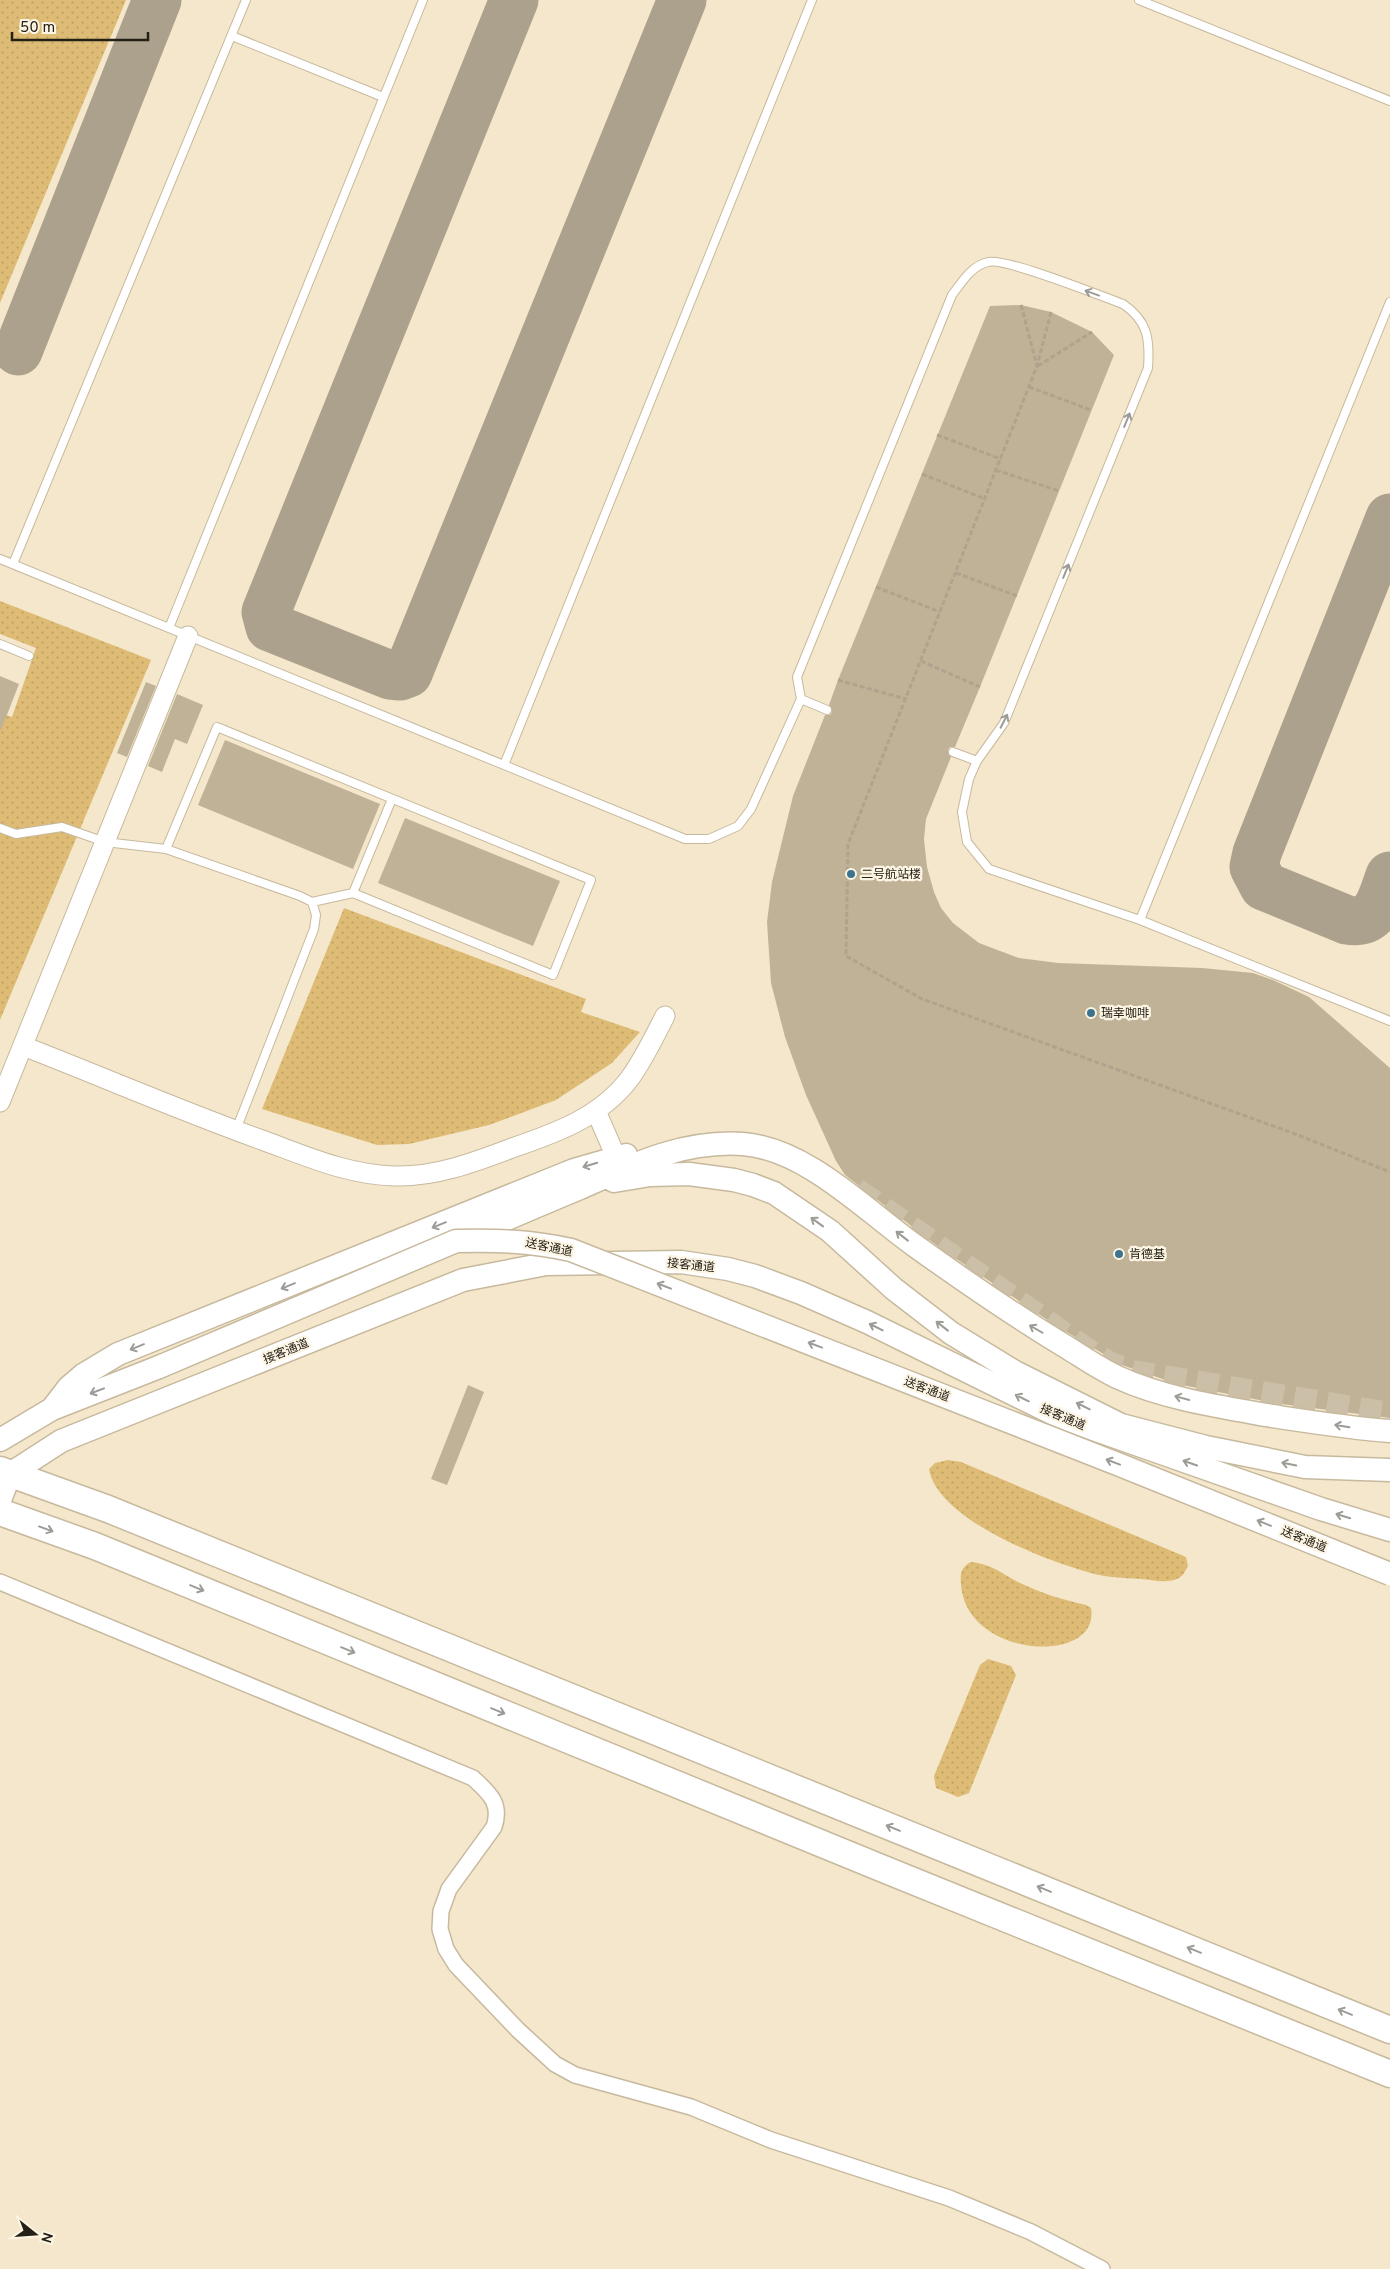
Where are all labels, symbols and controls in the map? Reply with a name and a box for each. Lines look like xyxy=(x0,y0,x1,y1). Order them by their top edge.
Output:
scale bar xyxy=(12,10,149,42)
text: 50 m xyxy=(20,19,55,38)
one-way arrow xyxy=(1085,288,1100,297)
one-way arrow xyxy=(1123,413,1132,428)
one-way arrow xyxy=(1062,563,1071,579)
one-way arrow xyxy=(1000,714,1009,729)
place label: 二号航站楼 xyxy=(861,867,921,883)
marker: 二号航站楼 xyxy=(845,868,857,880)
place label: 瑞幸咖啡 xyxy=(1101,1006,1149,1022)
marker: 瑞幸咖啡 xyxy=(1085,1007,1097,1019)
one-way arrow xyxy=(582,1161,598,1170)
one-way arrow xyxy=(810,1217,824,1227)
one-way arrow xyxy=(432,1220,447,1230)
one-way arrow xyxy=(895,1231,909,1241)
street label: 送客通道 xyxy=(524,1235,574,1261)
place label: 肯德基 xyxy=(1129,1247,1165,1263)
marker: 肯德基 xyxy=(1113,1248,1125,1260)
street label: 接客通道 xyxy=(666,1256,716,1276)
one-way arrow xyxy=(281,1281,296,1291)
one-way arrow xyxy=(656,1281,671,1290)
one-way arrow xyxy=(935,1321,949,1331)
one-way arrow xyxy=(869,1322,884,1331)
one-way arrow xyxy=(1029,1323,1043,1333)
street label: 接客通道 xyxy=(261,1336,312,1368)
one-way arrow xyxy=(808,1340,823,1350)
one-way arrow xyxy=(130,1343,145,1352)
street label: 送客通道 xyxy=(901,1374,952,1406)
one-way arrow xyxy=(90,1387,105,1396)
one-way arrow xyxy=(1174,1392,1190,1402)
one-way arrow xyxy=(1015,1393,1030,1402)
street label: 接客通道 xyxy=(1037,1401,1088,1435)
one-way arrow xyxy=(1076,1401,1091,1410)
one-way arrow xyxy=(1334,1421,1350,1431)
one-way arrow xyxy=(1106,1457,1121,1466)
one-way arrow xyxy=(1183,1458,1198,1467)
one-way arrow xyxy=(1282,1459,1298,1468)
one-way arrow xyxy=(1336,1510,1352,1520)
one-way arrow xyxy=(1257,1517,1272,1527)
street label: 送客通道 xyxy=(1278,1524,1329,1556)
one-way arrow xyxy=(38,1525,53,1534)
one-way arrow xyxy=(189,1584,204,1593)
one-way arrow xyxy=(340,1646,355,1655)
one-way arrow xyxy=(490,1707,505,1717)
one-way arrow xyxy=(886,1823,901,1832)
one-way arrow xyxy=(1037,1884,1052,1894)
one-way arrow xyxy=(1187,1945,1202,1955)
one-way arrow xyxy=(1338,2006,1353,2016)
north arrow xyxy=(10,2209,60,2259)
text: N xyxy=(36,2230,56,2245)

